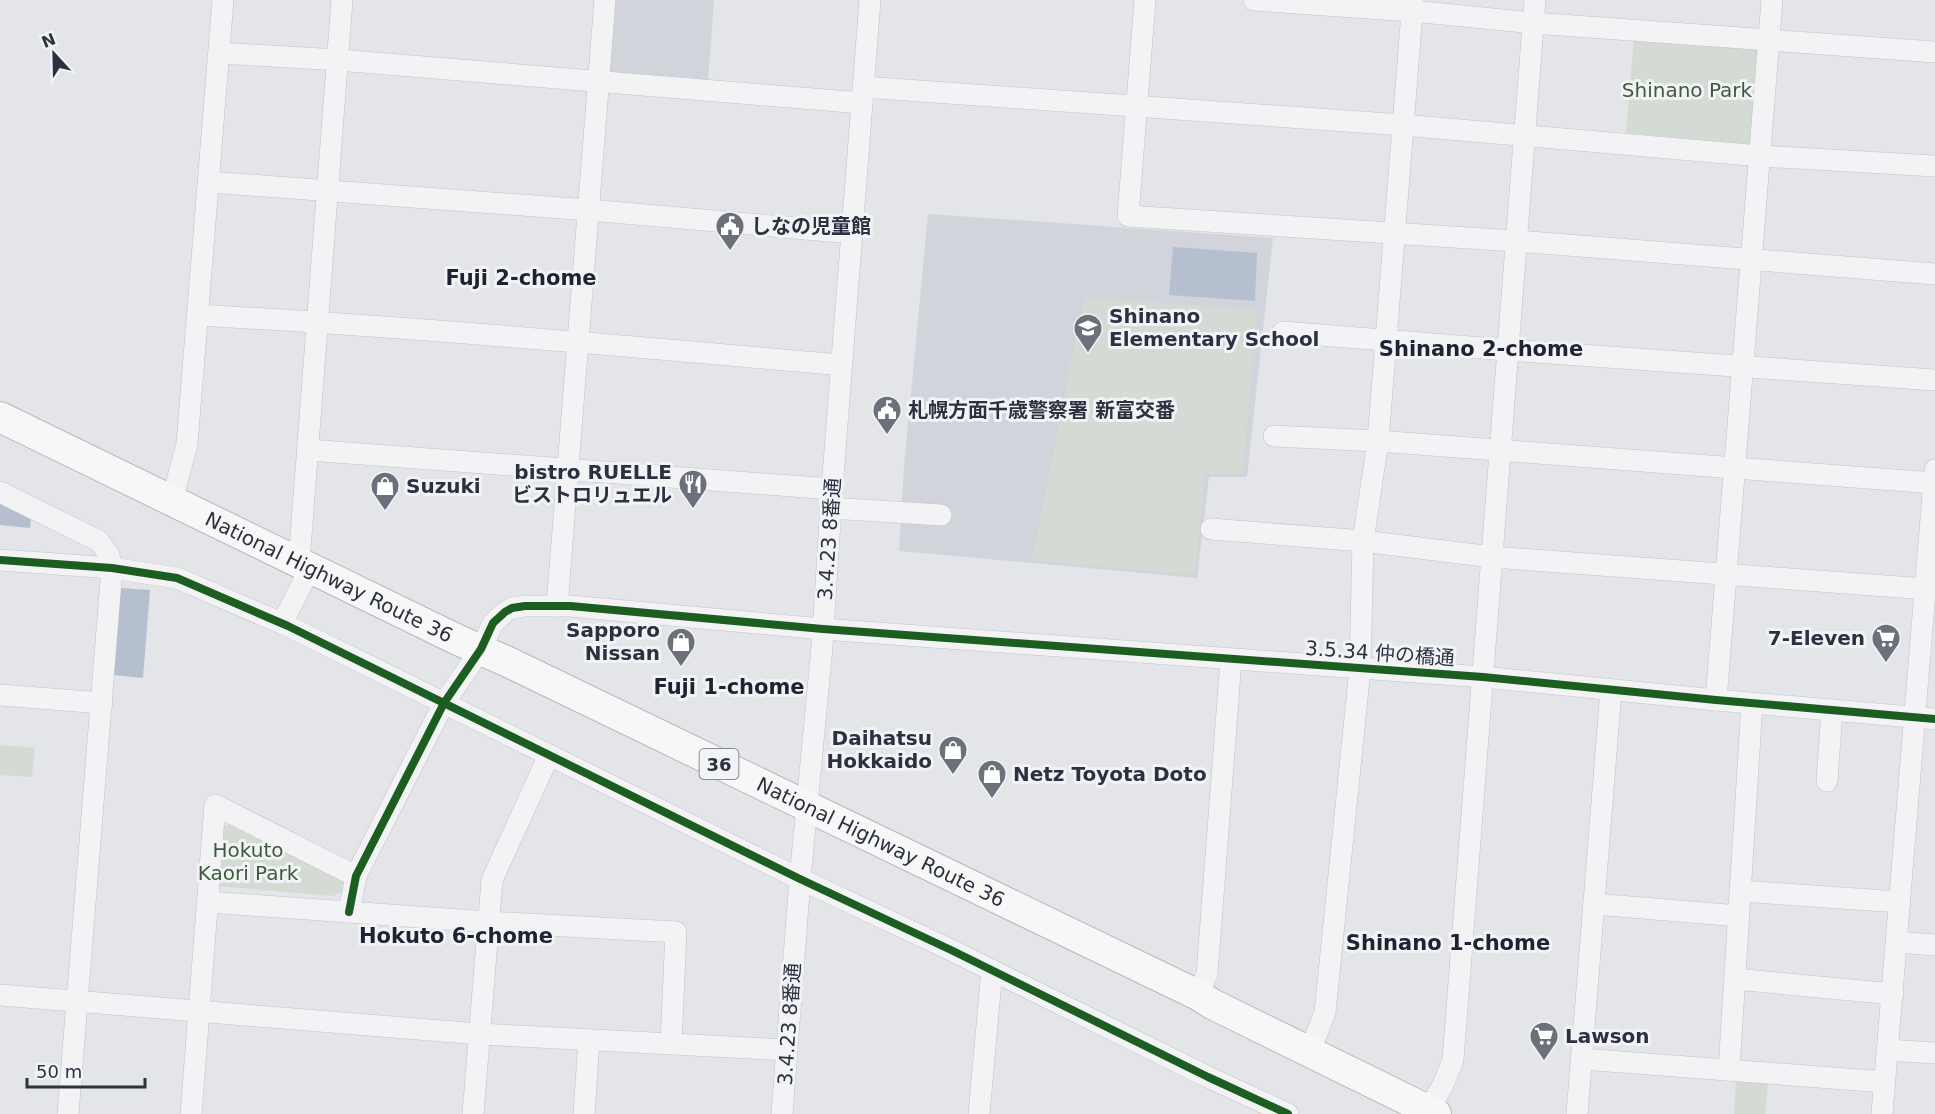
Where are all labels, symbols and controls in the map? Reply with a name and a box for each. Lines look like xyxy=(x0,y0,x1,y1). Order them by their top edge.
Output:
north arrow xyxy=(24,24,84,84)
text: N xyxy=(39,29,58,52)
park label: Shinano Park xyxy=(1622,78,1753,102)
public building icon: しなの児童館 xyxy=(714,210,746,252)
place label: しなの児童館 xyxy=(751,214,871,238)
district label: Fuji 2-chome xyxy=(445,266,597,290)
place label: Shinano Elementary School xyxy=(1109,304,1319,351)
school or university icon: Shinano Elementary School xyxy=(1072,312,1104,354)
district label: Shinano 2-chome xyxy=(1379,337,1583,361)
public building icon: 札幌方面千歳警察署 新富交番 xyxy=(871,394,903,436)
place label: 札幌方面千歳警察署 新富交番 xyxy=(908,398,1175,422)
place label: bistro RUELLE ビストロリュエル xyxy=(512,460,672,507)
restaurant icon: bistro RUELLE ビストロリュエル xyxy=(677,468,709,510)
shop icon: Suzuki xyxy=(369,470,401,512)
place label: Suzuki xyxy=(406,474,481,498)
street label: 3.4.23 8番通 xyxy=(813,477,845,601)
street label: National Highway Route 36 xyxy=(201,507,457,648)
place label: Sapporo Nissan xyxy=(566,618,660,665)
supermarket icon: 7-Eleven xyxy=(1870,622,1902,664)
shop icon: Sapporo Nissan xyxy=(665,626,697,668)
place label: 7-Eleven xyxy=(1768,626,1865,650)
street label: 3.5.34 仲の橋通 xyxy=(1304,636,1456,670)
district label: Fuji 1-chome xyxy=(653,675,805,699)
place label: Daihatsu Hokkaido xyxy=(827,726,932,773)
shop icon: Daihatsu Hokkaido xyxy=(937,734,969,776)
road number: 36 xyxy=(700,749,738,779)
shop icon: Netz Toyota Doto xyxy=(976,758,1008,800)
place label: Netz Toyota Doto xyxy=(1013,762,1207,786)
street label: National Highway Route 36 xyxy=(753,772,1009,912)
park label: Hokuto Kaori Park xyxy=(198,838,299,885)
district label: Hokuto 6-chome xyxy=(359,924,553,948)
district label: Shinano 1-chome xyxy=(1346,931,1550,955)
street label: 3.4.23 8番通 xyxy=(773,962,805,1086)
supermarket icon: Lawson xyxy=(1528,1020,1560,1062)
place label: Lawson xyxy=(1565,1024,1650,1048)
scale bar xyxy=(27,1051,146,1089)
text: 50 m xyxy=(36,1061,82,1082)

